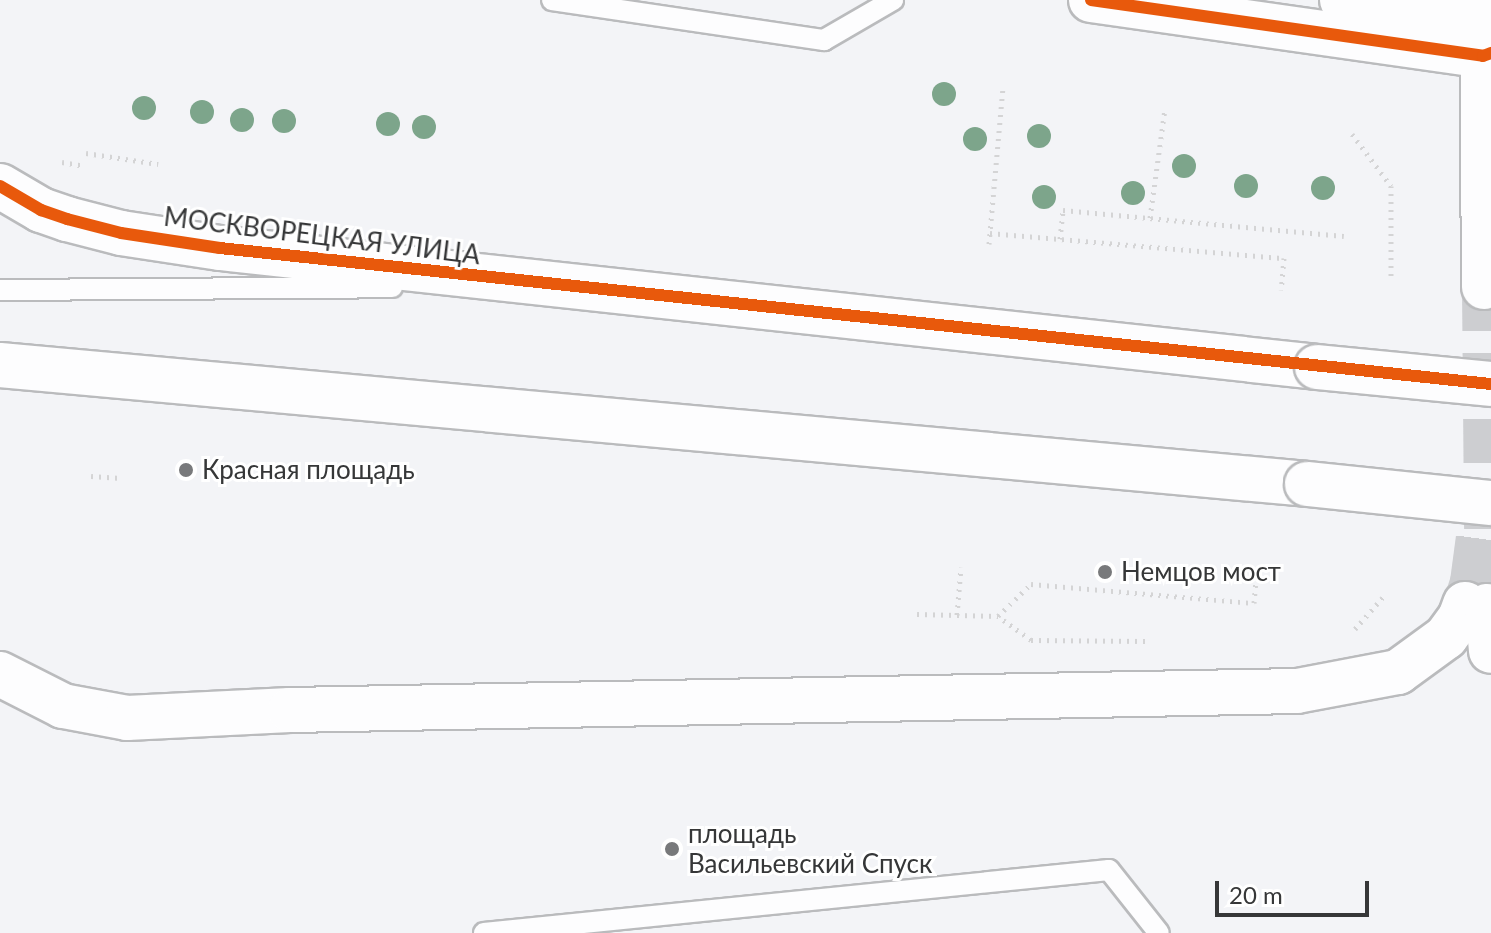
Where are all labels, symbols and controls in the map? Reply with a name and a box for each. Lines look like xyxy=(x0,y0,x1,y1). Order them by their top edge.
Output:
street label: МОСКВОРЕЦКАЯ УЛИЦА xyxy=(162,201,482,271)
place label: Красная площадь xyxy=(202,454,415,486)
marker: Красная площадь xyxy=(177,461,195,479)
place label: Немцов мост xyxy=(1121,556,1281,588)
marker: Немцов мост xyxy=(1096,563,1114,581)
place label: площадь Васильевский Спуск xyxy=(688,818,932,880)
marker: площадь Васильевский Спуск xyxy=(663,840,681,858)
scale bar xyxy=(1219,865,1373,915)
text: 20 m xyxy=(1229,880,1283,909)

